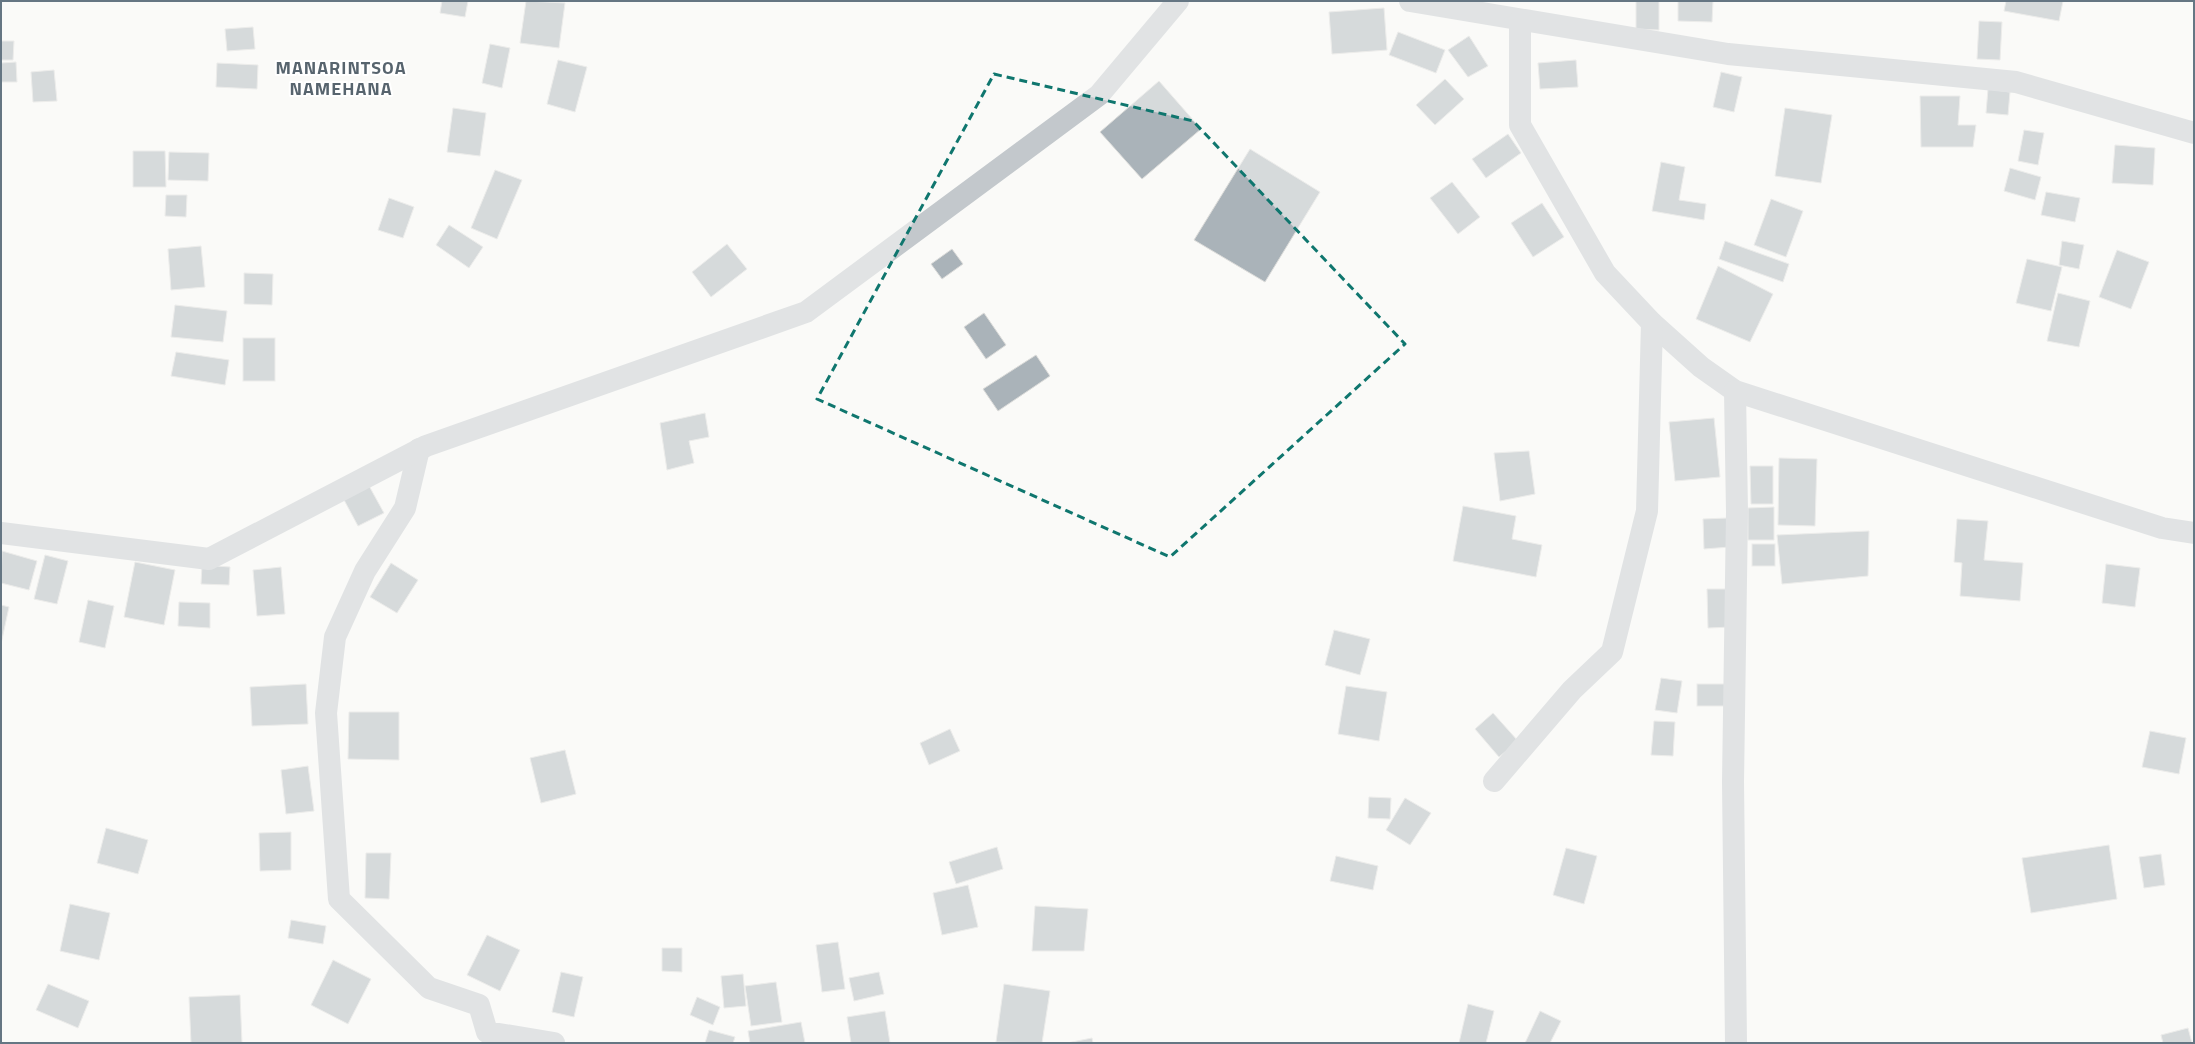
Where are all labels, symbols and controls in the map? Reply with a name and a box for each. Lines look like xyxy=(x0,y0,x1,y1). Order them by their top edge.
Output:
district label: MANARINTSOA NAMEHANA xyxy=(275,54,407,102)

